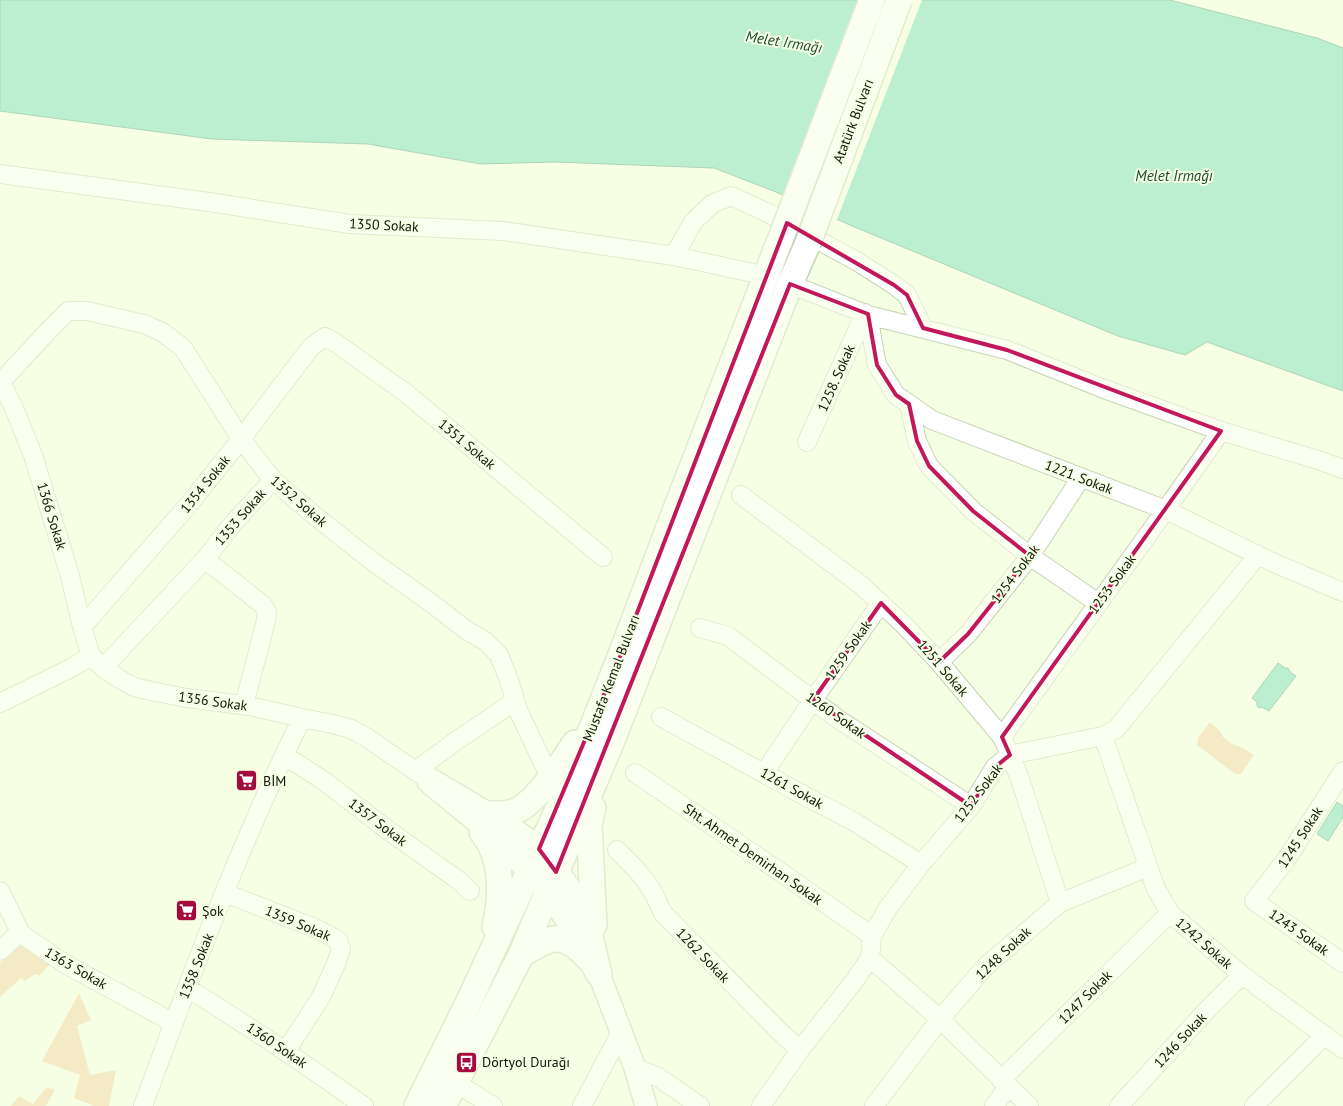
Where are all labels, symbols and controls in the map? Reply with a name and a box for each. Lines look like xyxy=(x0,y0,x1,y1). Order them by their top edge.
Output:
water label: Melet Irmağı xyxy=(744,26,824,57)
street label: Atatürk Bulvarı xyxy=(829,76,877,166)
water label: Melet Irmağı xyxy=(1135,166,1213,185)
street label: 1350 Sokak xyxy=(349,214,419,236)
street label: 1258. Sokak xyxy=(813,341,859,414)
street label: 1351 Sokak xyxy=(435,415,500,473)
street label: 1354 Sokak xyxy=(176,451,234,517)
street label: 1221. Sokak xyxy=(1042,456,1116,498)
street label: 1352 Sokak xyxy=(267,471,331,531)
street label: 1366 Sokak xyxy=(33,480,71,552)
street label: 1353 Sokak xyxy=(210,485,270,549)
street label: 1254 Sokak xyxy=(987,541,1043,607)
street label: 1253 Sokak xyxy=(1084,550,1140,617)
street label: Mustafa Kemal Bulvarı xyxy=(579,612,643,744)
street label: 1259 Sokak xyxy=(821,616,875,684)
street label: 1251 Sokak xyxy=(913,636,973,700)
street label: 1356 Sokak xyxy=(177,687,249,715)
street label: 1260 Sokak xyxy=(802,688,870,742)
street label: 1252 Sokak xyxy=(950,760,1006,826)
street label: 1261 Sokak xyxy=(757,763,827,813)
supermarket icon: BİM xyxy=(235,769,259,793)
place label: BİM xyxy=(263,772,286,790)
street label: 1357 Sokak xyxy=(345,794,411,850)
street label: Sht. Ahmet Demirhan Sokak xyxy=(680,799,826,909)
street label: 1245 Sokak xyxy=(1274,803,1327,871)
supermarket icon: Şok xyxy=(174,899,198,923)
street label: 1359 Sokak xyxy=(262,901,334,945)
place label: Şok xyxy=(202,902,224,920)
street label: 1243 Sokak xyxy=(1265,905,1333,959)
street label: 1242 Sokak xyxy=(1172,913,1236,973)
street label: 1248 Sokak xyxy=(971,923,1035,983)
street label: 1262 Sokak xyxy=(672,924,734,986)
street label: 1358 Sokak xyxy=(175,930,217,1002)
street label: 1363 Sokak xyxy=(41,943,111,993)
street label: 1247 Sokak xyxy=(1054,966,1116,1028)
street label: 1246 Sokak xyxy=(1150,1008,1210,1072)
street label: 1360 Sokak xyxy=(243,1018,311,1072)
bus stop icon: Dörtyol Durağı xyxy=(454,1050,478,1074)
place label: Dörtyol Durağı xyxy=(482,1053,570,1071)

